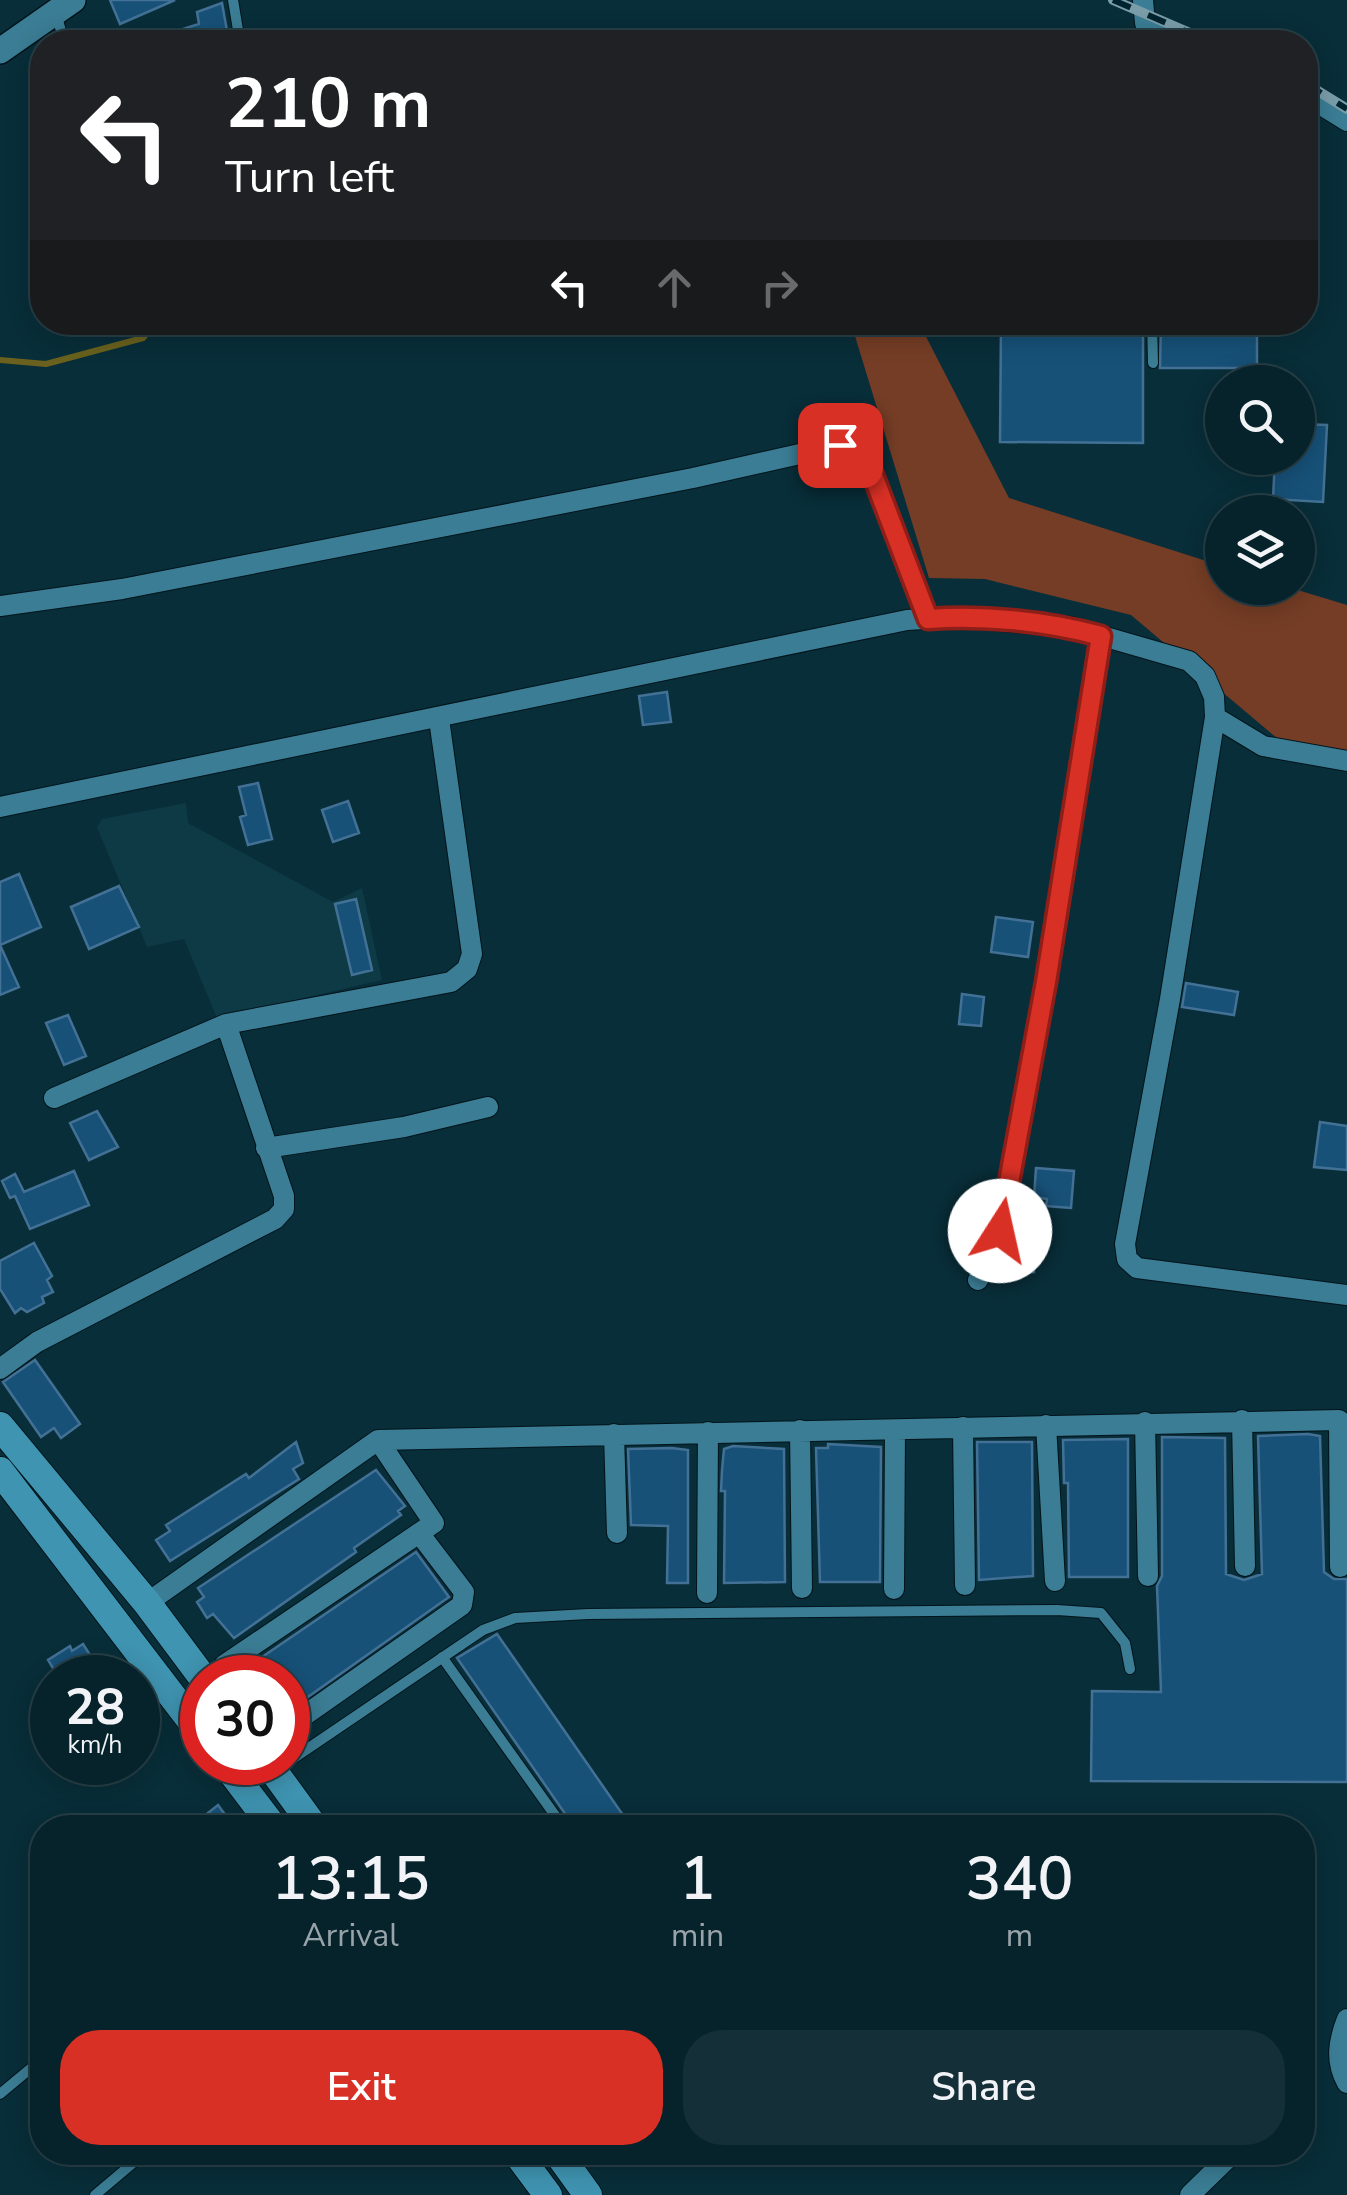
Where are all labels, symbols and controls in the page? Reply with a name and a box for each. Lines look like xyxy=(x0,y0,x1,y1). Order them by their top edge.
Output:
text: 210 m xyxy=(225,56,431,152)
icon: left xyxy=(60,70,190,200)
text: Turn left xyxy=(225,147,394,208)
icon: left xyxy=(542,260,597,315)
icon: ahead xyxy=(647,260,702,315)
icon: right xyxy=(752,260,807,315)
map controls xyxy=(1205,365,1315,605)
button: search xyxy=(1205,365,1315,475)
pin xyxy=(798,403,883,488)
icon: arrive xyxy=(813,418,868,473)
button: layers xyxy=(1205,495,1315,605)
position arrow xyxy=(948,1179,1052,1283)
speed limit sign: 30 xyxy=(180,1655,310,1785)
text: 28 xyxy=(65,1673,125,1742)
text: km/h xyxy=(67,1728,123,1762)
text: 13:15 xyxy=(271,1838,430,1920)
text: 1 xyxy=(680,1838,716,1920)
text: 340 xyxy=(966,1838,1074,1920)
text: Arrival xyxy=(302,1914,399,1957)
text: min xyxy=(671,1914,724,1957)
text: m xyxy=(1006,1914,1033,1957)
button: Exit xyxy=(60,2030,663,2145)
button: Share xyxy=(683,2030,1285,2145)

